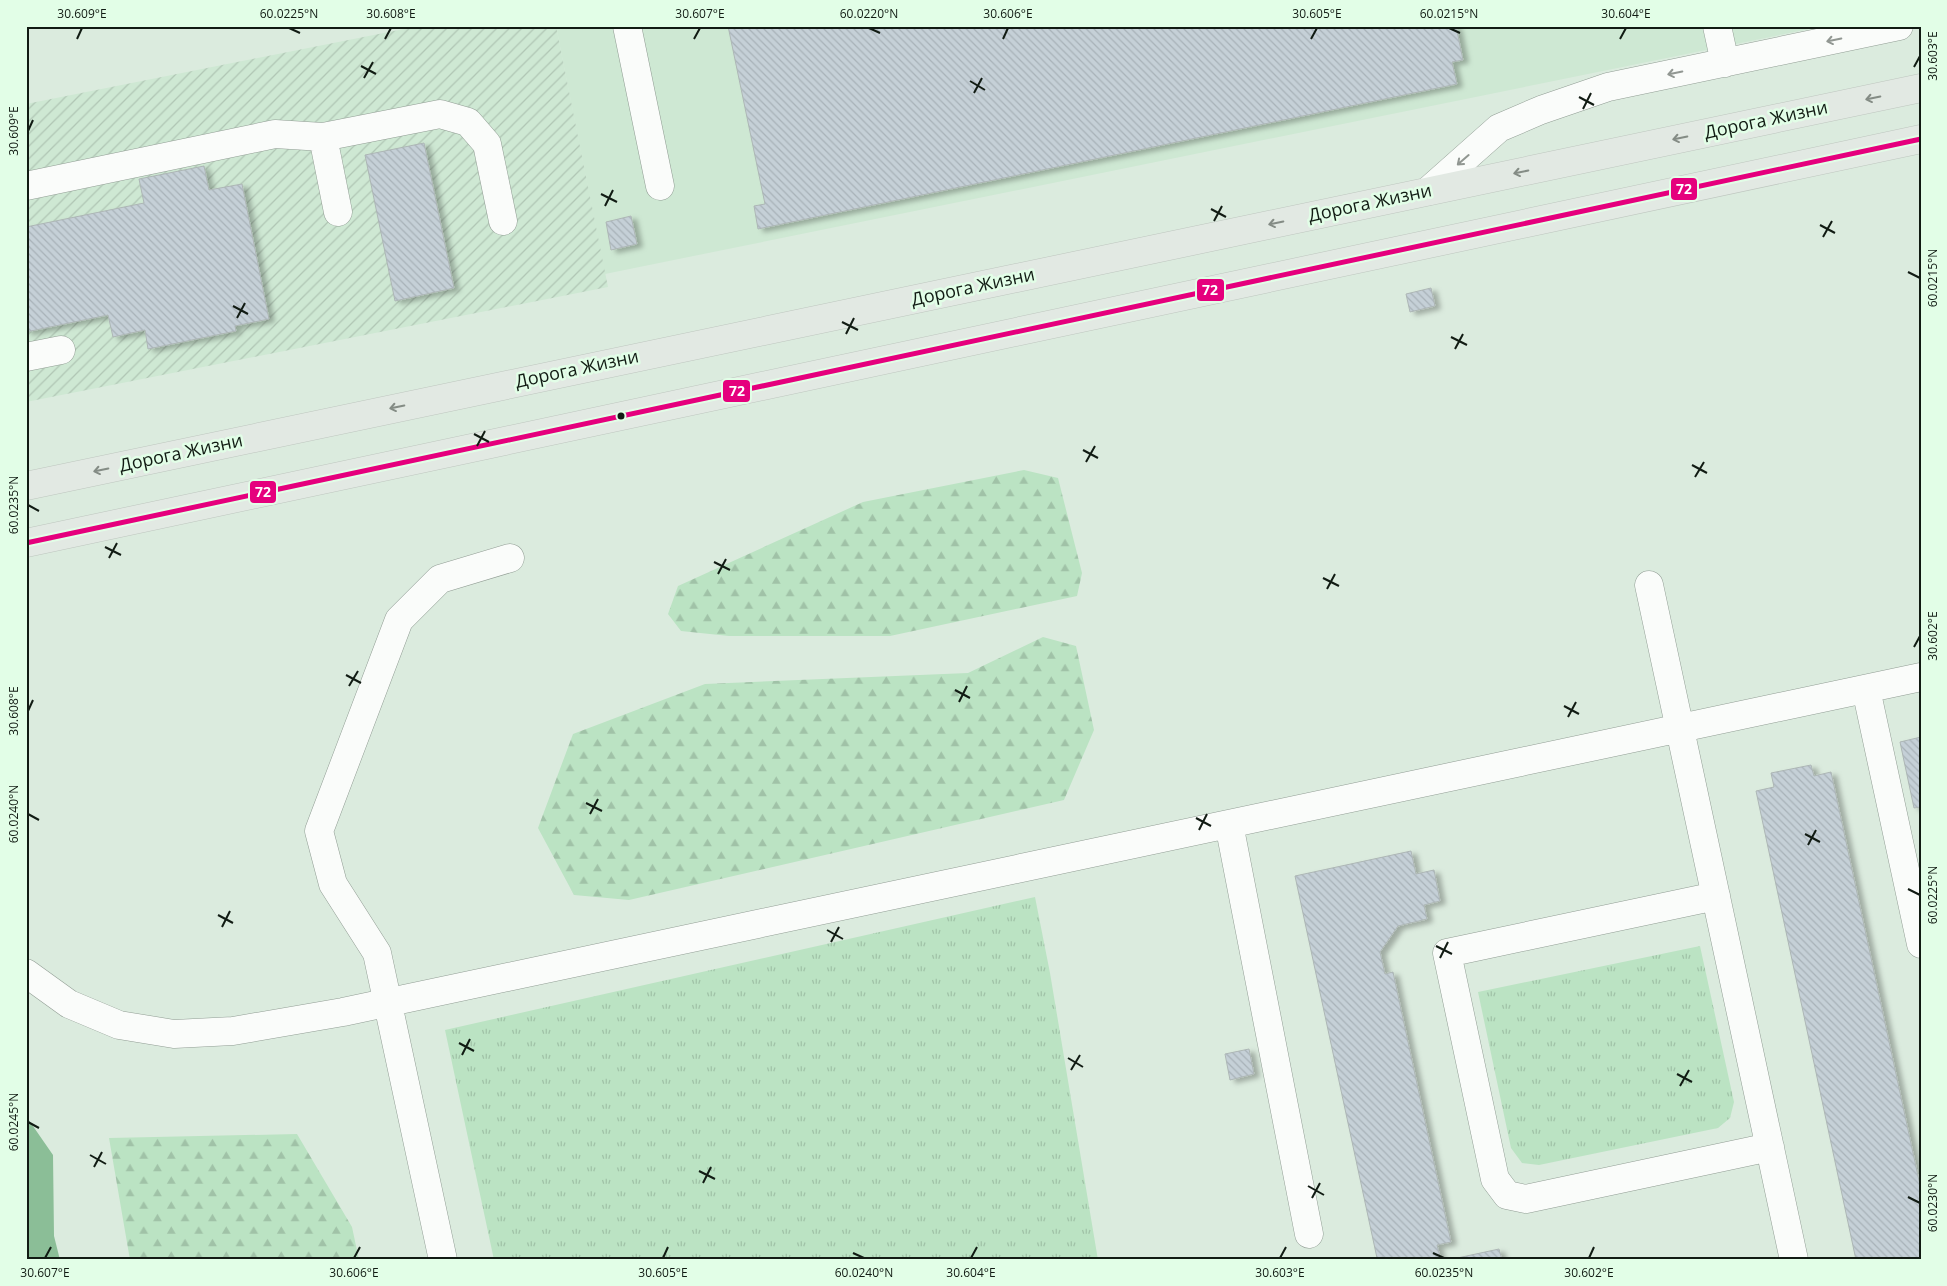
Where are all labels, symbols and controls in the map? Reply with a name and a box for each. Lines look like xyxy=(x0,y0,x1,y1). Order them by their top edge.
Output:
text: 30.609°E xyxy=(57,5,107,22)
text: 60.0225°N xyxy=(260,5,318,22)
text: 30.608°E xyxy=(366,5,416,22)
text: 30.607°E xyxy=(675,5,725,22)
text: 60.0220°N xyxy=(840,5,898,22)
text: 30.606°E xyxy=(983,5,1033,22)
text: 30.605°E xyxy=(1292,5,1342,22)
text: 60.0215°N xyxy=(1420,5,1478,22)
text: 30.604°E xyxy=(1601,5,1651,22)
text: 30.603°E xyxy=(1924,31,1941,81)
one-way arrow xyxy=(1826,36,1842,45)
one-way arrow xyxy=(1667,69,1683,78)
street label: Дорога Жизни xyxy=(1702,94,1830,144)
one-way arrow xyxy=(1865,94,1881,103)
text: 30.609°E xyxy=(5,106,22,156)
one-way arrow xyxy=(1672,134,1688,144)
one-way arrow xyxy=(1457,154,1470,166)
one-way arrow xyxy=(1513,168,1529,177)
street label: Дорога Жизни xyxy=(1306,177,1434,227)
line badge: 72 xyxy=(1670,177,1698,201)
text: 72 xyxy=(1676,179,1692,198)
one-way arrow xyxy=(1268,219,1284,228)
text: 60.0215°N xyxy=(1924,249,1941,307)
street label: Дорога Жизни xyxy=(909,261,1037,311)
line badge: 72 xyxy=(1196,278,1225,302)
text: 72 xyxy=(1202,280,1218,299)
street label: Дорога Жизни xyxy=(513,343,641,393)
line badge: 72 xyxy=(722,379,751,403)
text: 72 xyxy=(729,381,745,400)
one-way arrow xyxy=(389,403,405,412)
unlabelled marker xyxy=(616,411,626,421)
street label: Дорога Жизни xyxy=(117,427,245,477)
one-way arrow xyxy=(93,466,109,475)
text: 60.0235°N xyxy=(5,476,22,534)
line badge: 72 xyxy=(249,480,277,504)
text: 72 xyxy=(255,482,271,501)
text: 30.602°E xyxy=(1924,611,1941,661)
text: 30.608°E xyxy=(5,686,22,736)
text: 60.0240°N xyxy=(5,785,22,843)
text: 60.0225°N xyxy=(1924,866,1941,924)
text: 60.0245°N xyxy=(5,1093,22,1151)
text: 60.0230°N xyxy=(1924,1174,1941,1232)
text: 30.607°E xyxy=(20,1264,70,1281)
text: 30.606°E xyxy=(329,1264,379,1281)
text: 30.605°E xyxy=(638,1264,688,1281)
text: 60.0240°N xyxy=(835,1264,893,1281)
text: 30.604°E xyxy=(946,1264,996,1281)
text: 30.603°E xyxy=(1255,1264,1305,1281)
text: 60.0235°N xyxy=(1415,1264,1473,1281)
text: 30.602°E xyxy=(1564,1264,1614,1281)

